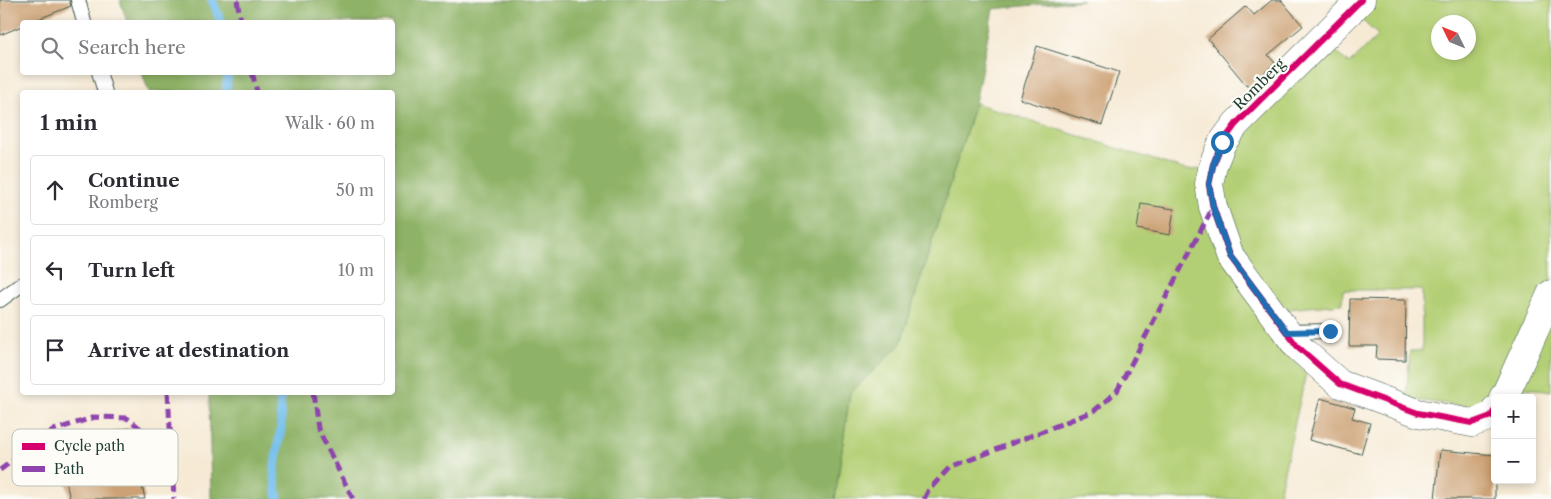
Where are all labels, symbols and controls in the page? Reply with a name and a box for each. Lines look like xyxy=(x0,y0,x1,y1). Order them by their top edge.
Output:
north arrow xyxy=(1431,15,1476,60)
search box xyxy=(20,20,395,75)
icon: search xyxy=(38,34,66,62)
text: Search here xyxy=(78,36,186,59)
street label: Romberg xyxy=(1229,54,1289,114)
text: 1 min xyxy=(40,110,98,135)
text: Walk · 60 m xyxy=(285,113,375,133)
route start xyxy=(1211,131,1234,154)
text: Continue xyxy=(88,169,180,192)
icon: ahead xyxy=(41,176,69,204)
text: 50 m xyxy=(336,180,374,200)
text: Romberg xyxy=(88,192,158,212)
icon: left xyxy=(41,256,69,284)
text: Turn left xyxy=(88,259,175,282)
text: 10 m xyxy=(338,260,374,280)
route end xyxy=(1319,320,1342,343)
icon: arrive xyxy=(41,336,69,364)
text: Arrive at destination xyxy=(88,339,289,362)
map controls xyxy=(1491,394,1536,484)
button: + xyxy=(1491,394,1536,439)
legend xyxy=(12,429,178,486)
text: Cycle path xyxy=(54,437,125,455)
button: − xyxy=(1491,439,1536,484)
text: Path xyxy=(54,460,84,478)

